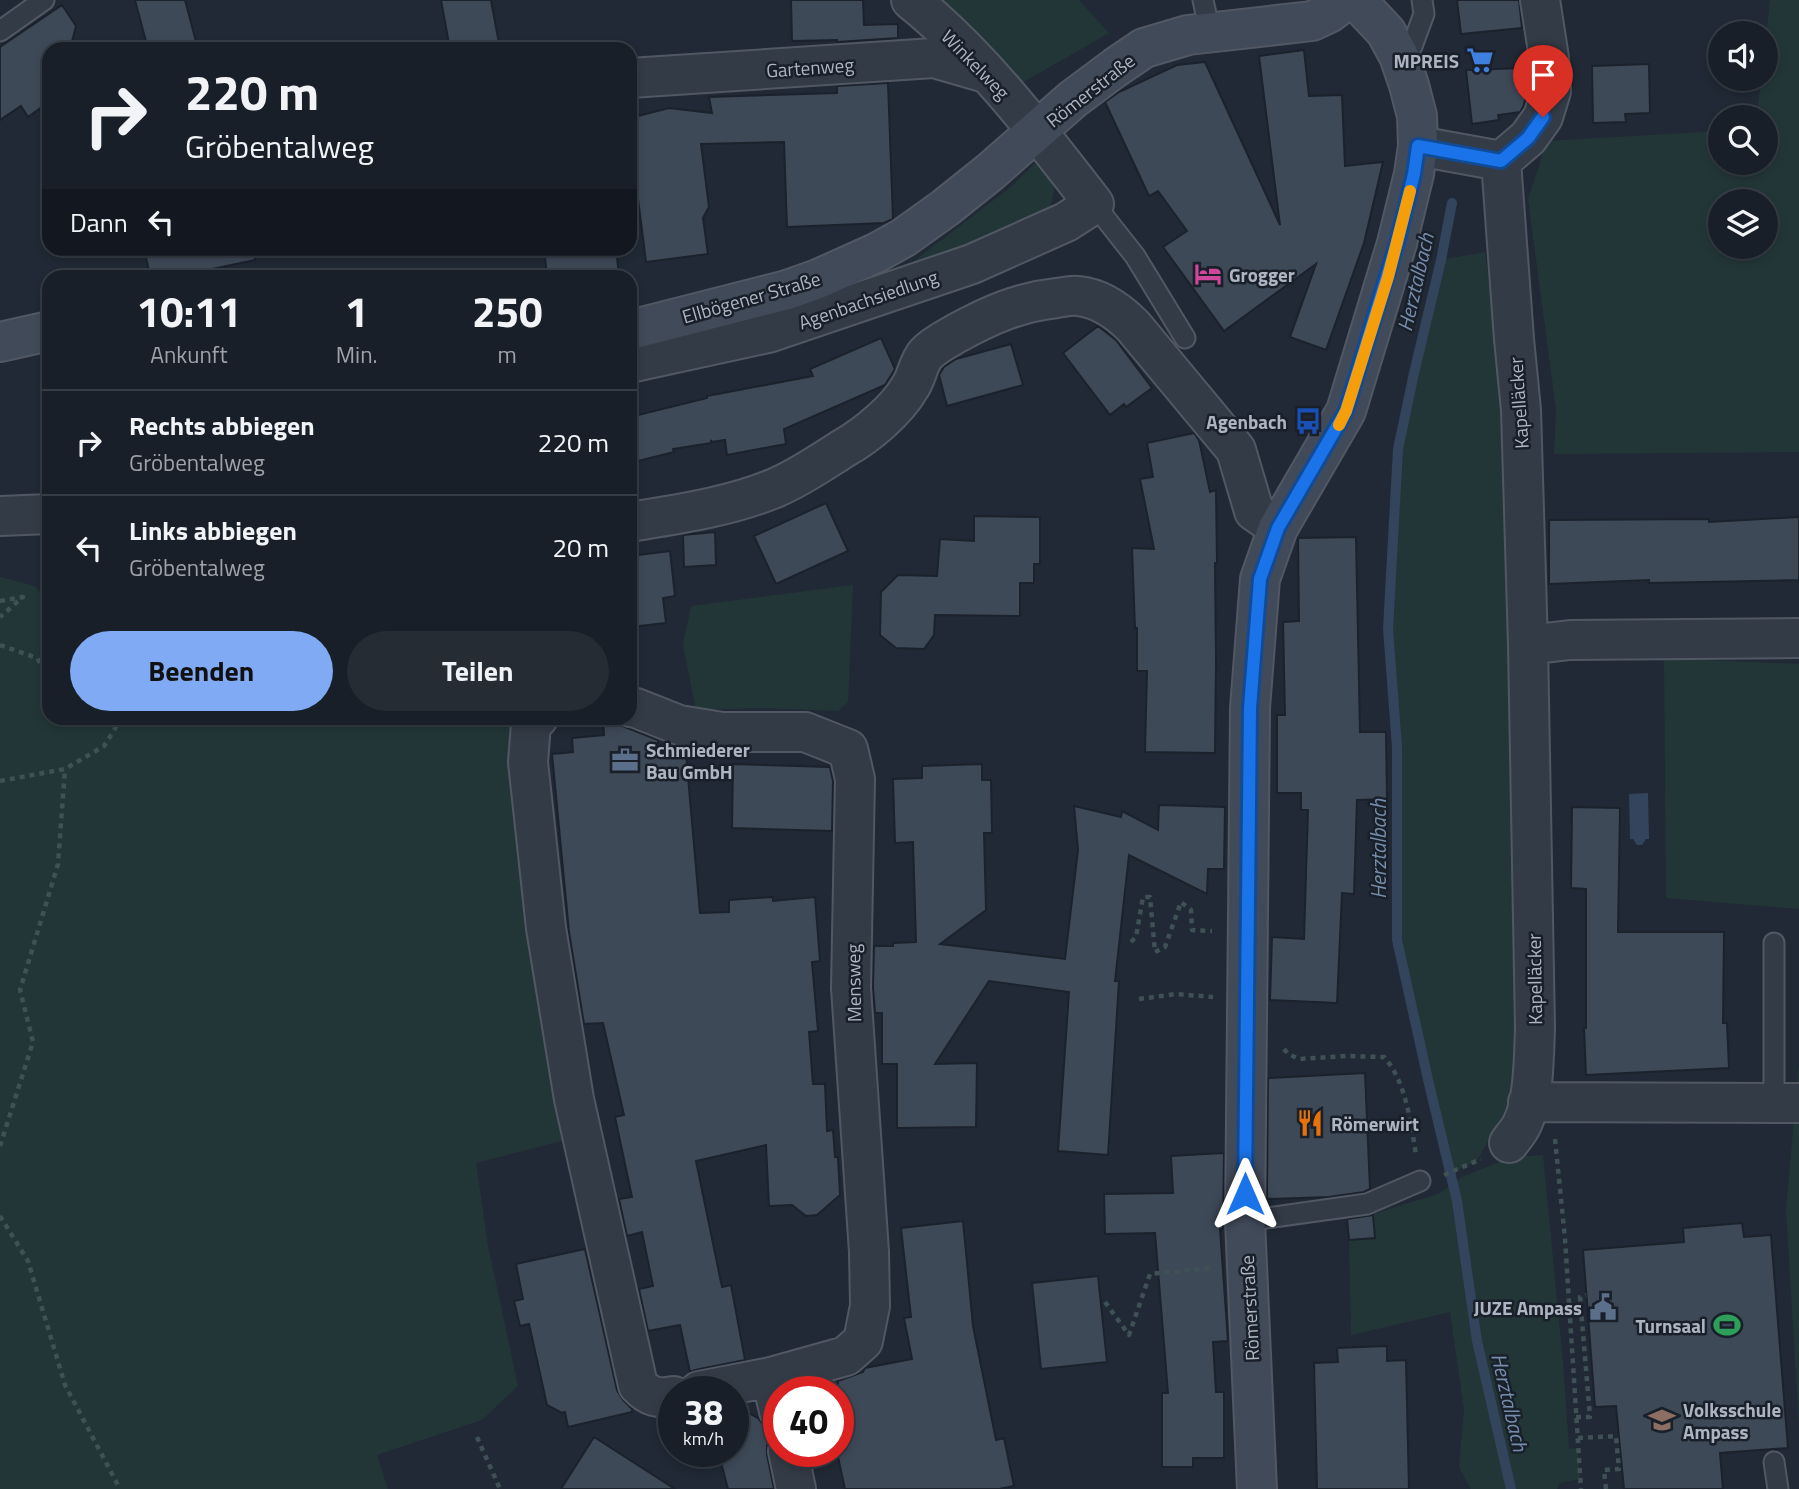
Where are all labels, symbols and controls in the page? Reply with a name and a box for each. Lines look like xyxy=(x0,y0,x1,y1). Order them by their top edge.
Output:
map controls xyxy=(1708,21,1778,259)
button: sound xyxy=(1708,21,1778,91)
street label: Winkelweg xyxy=(935,22,1017,106)
supermarket icon: MPREIS xyxy=(1465,45,1495,75)
pin xyxy=(1513,45,1573,117)
street label: Römerstraße xyxy=(1039,46,1141,134)
place label: MPREIS xyxy=(1393,46,1459,75)
street label: Gartenweg xyxy=(765,49,855,85)
text: 220 m xyxy=(185,54,319,129)
icon: arrive xyxy=(1524,56,1562,94)
icon: right xyxy=(70,70,161,161)
button: search xyxy=(1708,105,1778,175)
text: Gröbentalweg xyxy=(185,122,374,170)
button: layers xyxy=(1708,189,1778,259)
text: Dann xyxy=(70,203,128,242)
icon: left xyxy=(142,203,180,241)
water label: Herztalbach xyxy=(1388,229,1442,334)
hotel icon: Grogger xyxy=(1193,259,1223,289)
place label: Grogger xyxy=(1229,260,1295,289)
street label: Agenbachsiedlung xyxy=(794,261,942,336)
street label: Ellbögener Straße xyxy=(678,263,824,331)
text: 10:11 xyxy=(136,279,241,343)
text: 1 xyxy=(345,279,368,343)
text: 250 xyxy=(472,279,543,343)
text: Ankunft xyxy=(150,337,228,372)
text: Min. xyxy=(336,337,377,372)
text: m xyxy=(498,337,517,372)
street label: Kapelläcker xyxy=(1500,356,1536,450)
text: Rechts abbiegen xyxy=(129,406,315,445)
bus stop icon: Agenbach xyxy=(1293,406,1323,436)
place label: Agenbach xyxy=(1206,407,1287,436)
text: 220 m xyxy=(538,423,609,462)
icon: right xyxy=(70,424,108,462)
text: Gröbentalweg xyxy=(129,445,265,480)
text: Links abbiegen xyxy=(129,511,297,550)
text: 20 m xyxy=(552,528,609,567)
icon: left xyxy=(70,529,108,567)
text: Gröbentalweg xyxy=(129,550,265,585)
button: Beenden xyxy=(70,631,333,711)
button: Teilen xyxy=(347,631,609,711)
place label: Schmiederer Bau GmbH xyxy=(646,735,750,786)
office icon: Schmiederer Bau GmbH xyxy=(610,745,640,775)
water label: Herztalbach xyxy=(1362,799,1394,899)
street label: Kapelläcker xyxy=(1519,933,1549,1025)
street label: Mensweg xyxy=(838,943,868,1022)
restaurant icon: Römerwirt xyxy=(1295,1108,1325,1138)
place label: Römerwirt xyxy=(1331,1109,1419,1138)
position arrow xyxy=(1208,1157,1282,1231)
street label: Römerstraße xyxy=(1232,1254,1266,1362)
public building icon: JUZE Ampass xyxy=(1588,1292,1618,1322)
place label: JUZE Ampass xyxy=(1474,1293,1582,1322)
sports icon: Turnsaal xyxy=(1712,1310,1742,1340)
place label: Turnsaal xyxy=(1635,1311,1706,1340)
water label: Herztalbach xyxy=(1483,1350,1537,1455)
speed limit sign: 40 xyxy=(763,1376,854,1467)
text: 38 xyxy=(684,1385,723,1439)
place label: Volksschule Ampass xyxy=(1683,1395,1781,1446)
school or university icon: Volksschule Ampass xyxy=(1647,1405,1677,1435)
text: km/h xyxy=(683,1425,724,1452)

